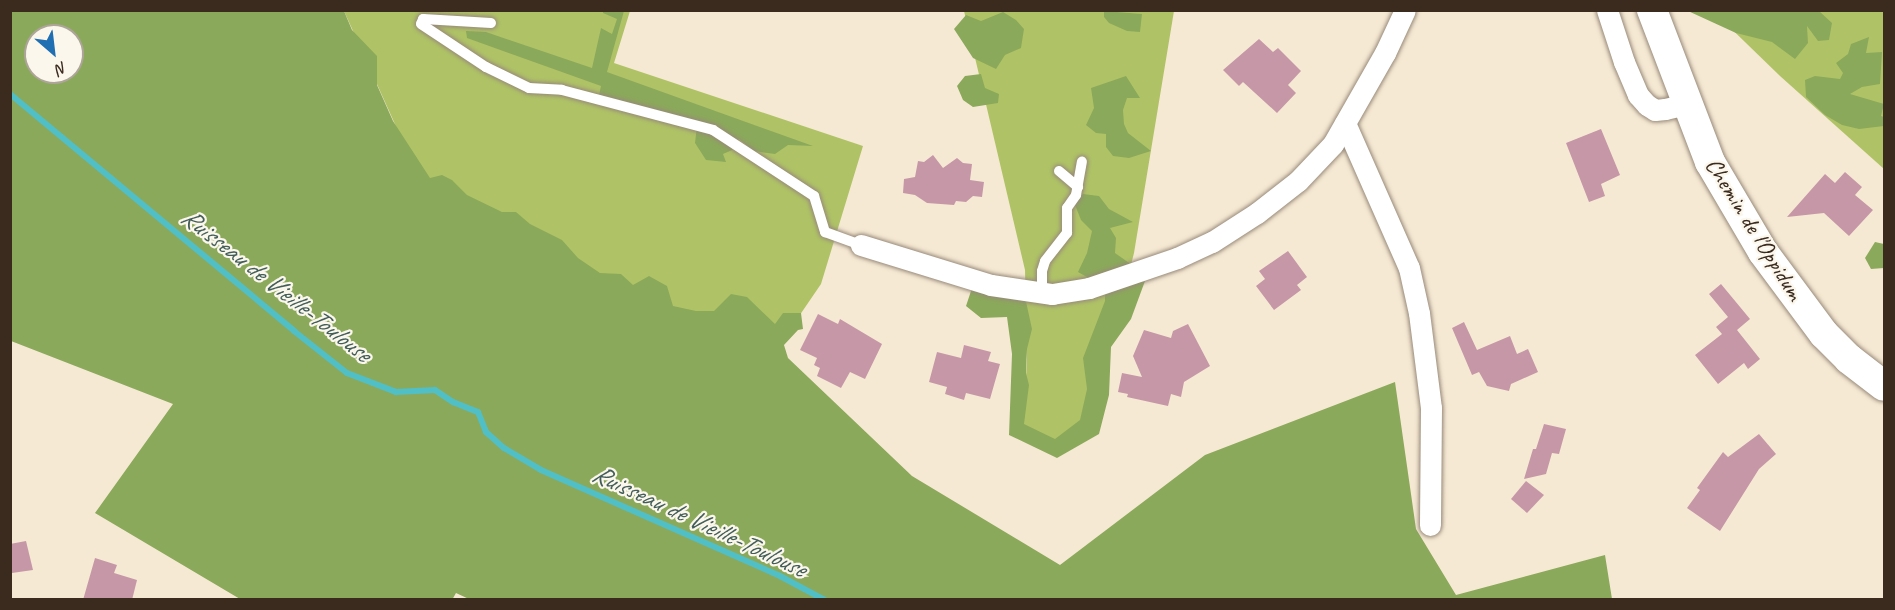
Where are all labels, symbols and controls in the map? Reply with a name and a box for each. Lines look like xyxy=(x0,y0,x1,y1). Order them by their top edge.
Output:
north arrow xyxy=(24,24,84,84)
text: N xyxy=(52,57,71,79)
street label: Chemin de l'Oppidum xyxy=(1699,152,1809,306)
water label: Ruisseau de Vieille-Toulouse xyxy=(175,201,377,369)
water label: Ruisseau de Vieille-Toulouse xyxy=(587,458,811,584)

